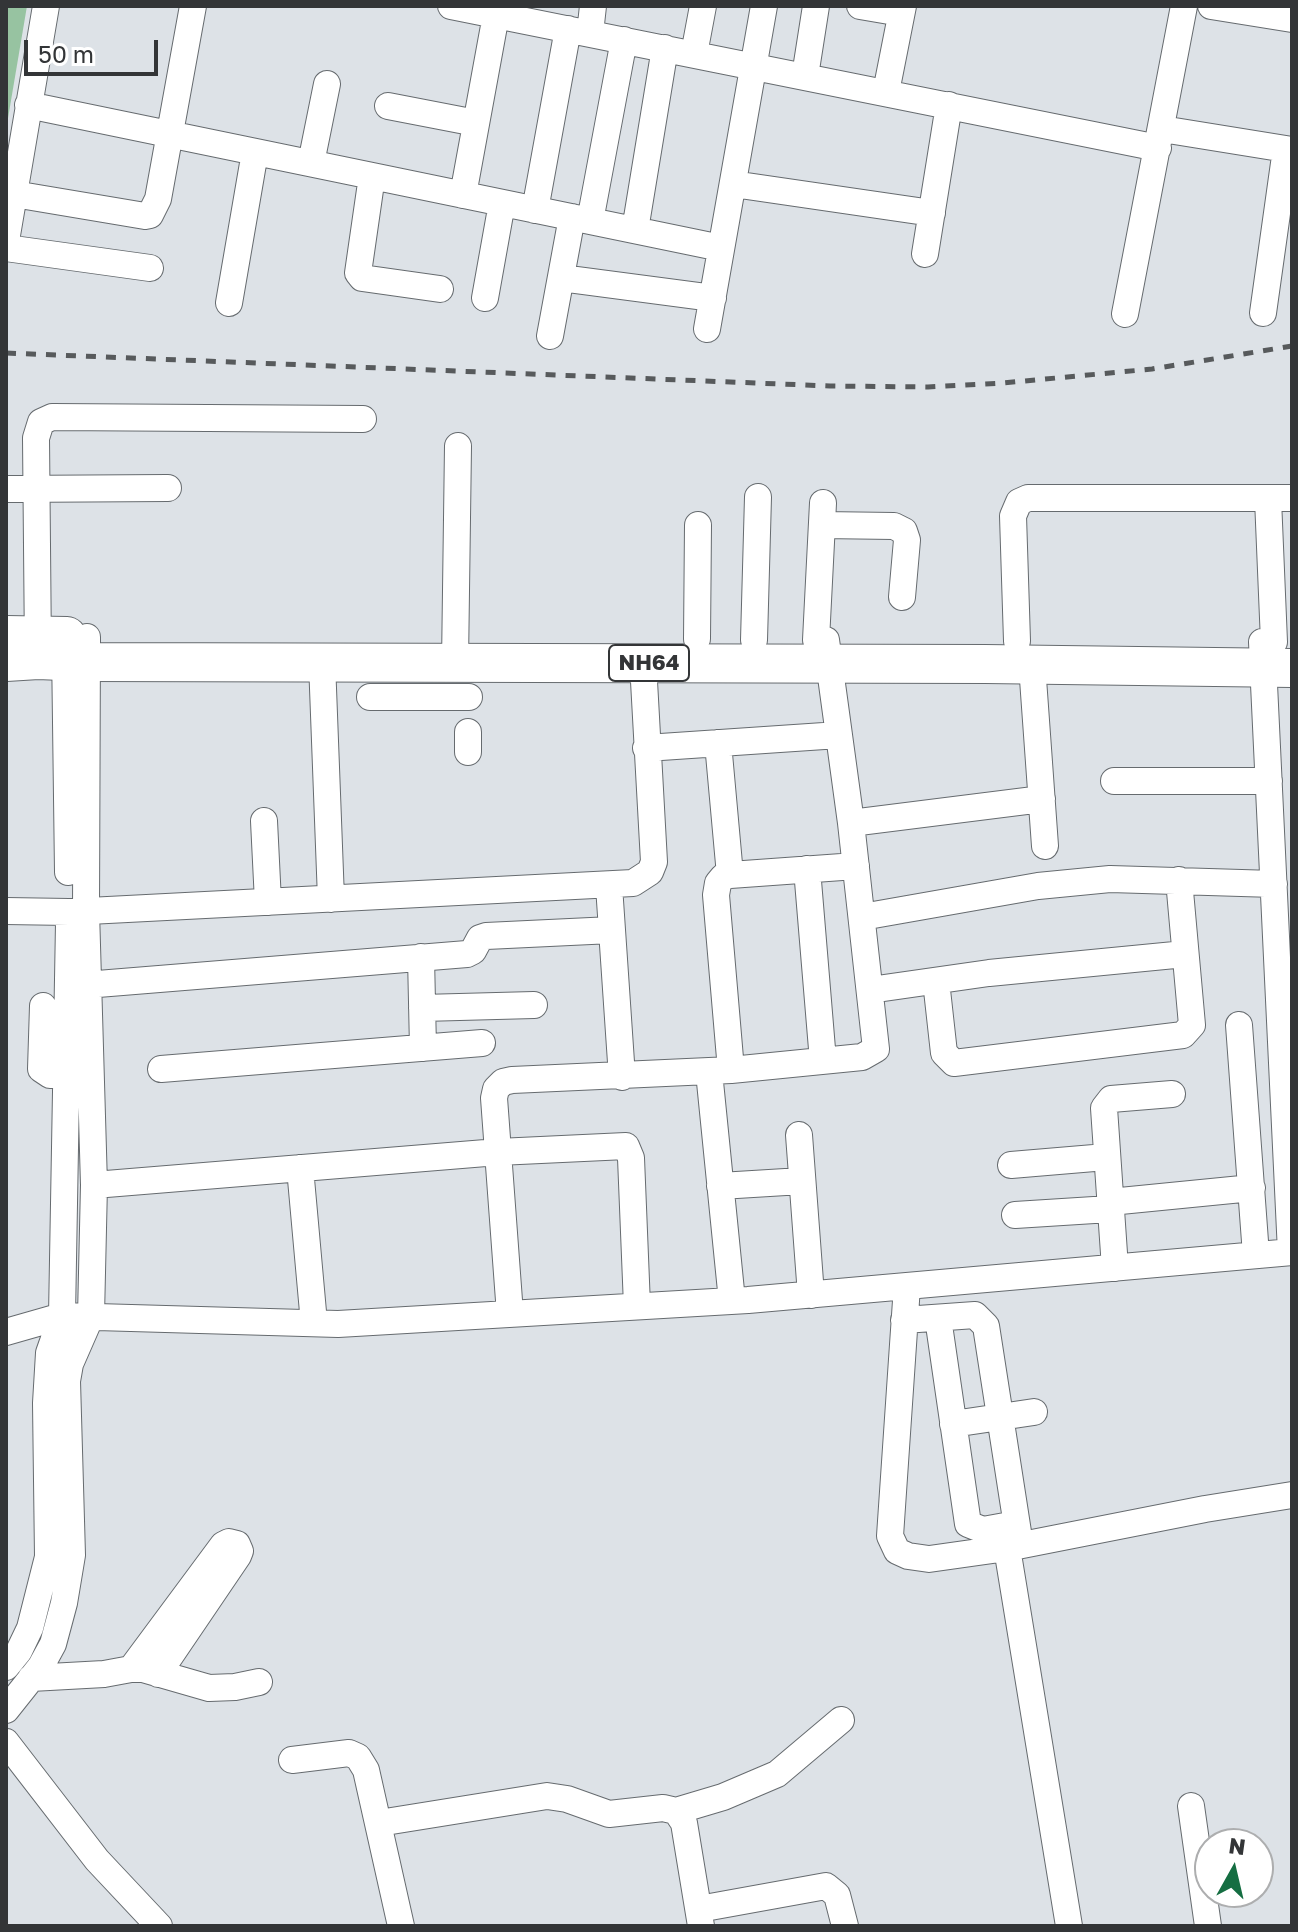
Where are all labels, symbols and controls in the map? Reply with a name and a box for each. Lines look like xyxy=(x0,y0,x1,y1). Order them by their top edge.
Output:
scale bar xyxy=(28,24,162,74)
text: 50 m xyxy=(38,39,94,68)
road number: NH64 xyxy=(609,645,689,681)
north arrow xyxy=(1194,1828,1274,1908)
text: N xyxy=(1227,1831,1247,1860)

